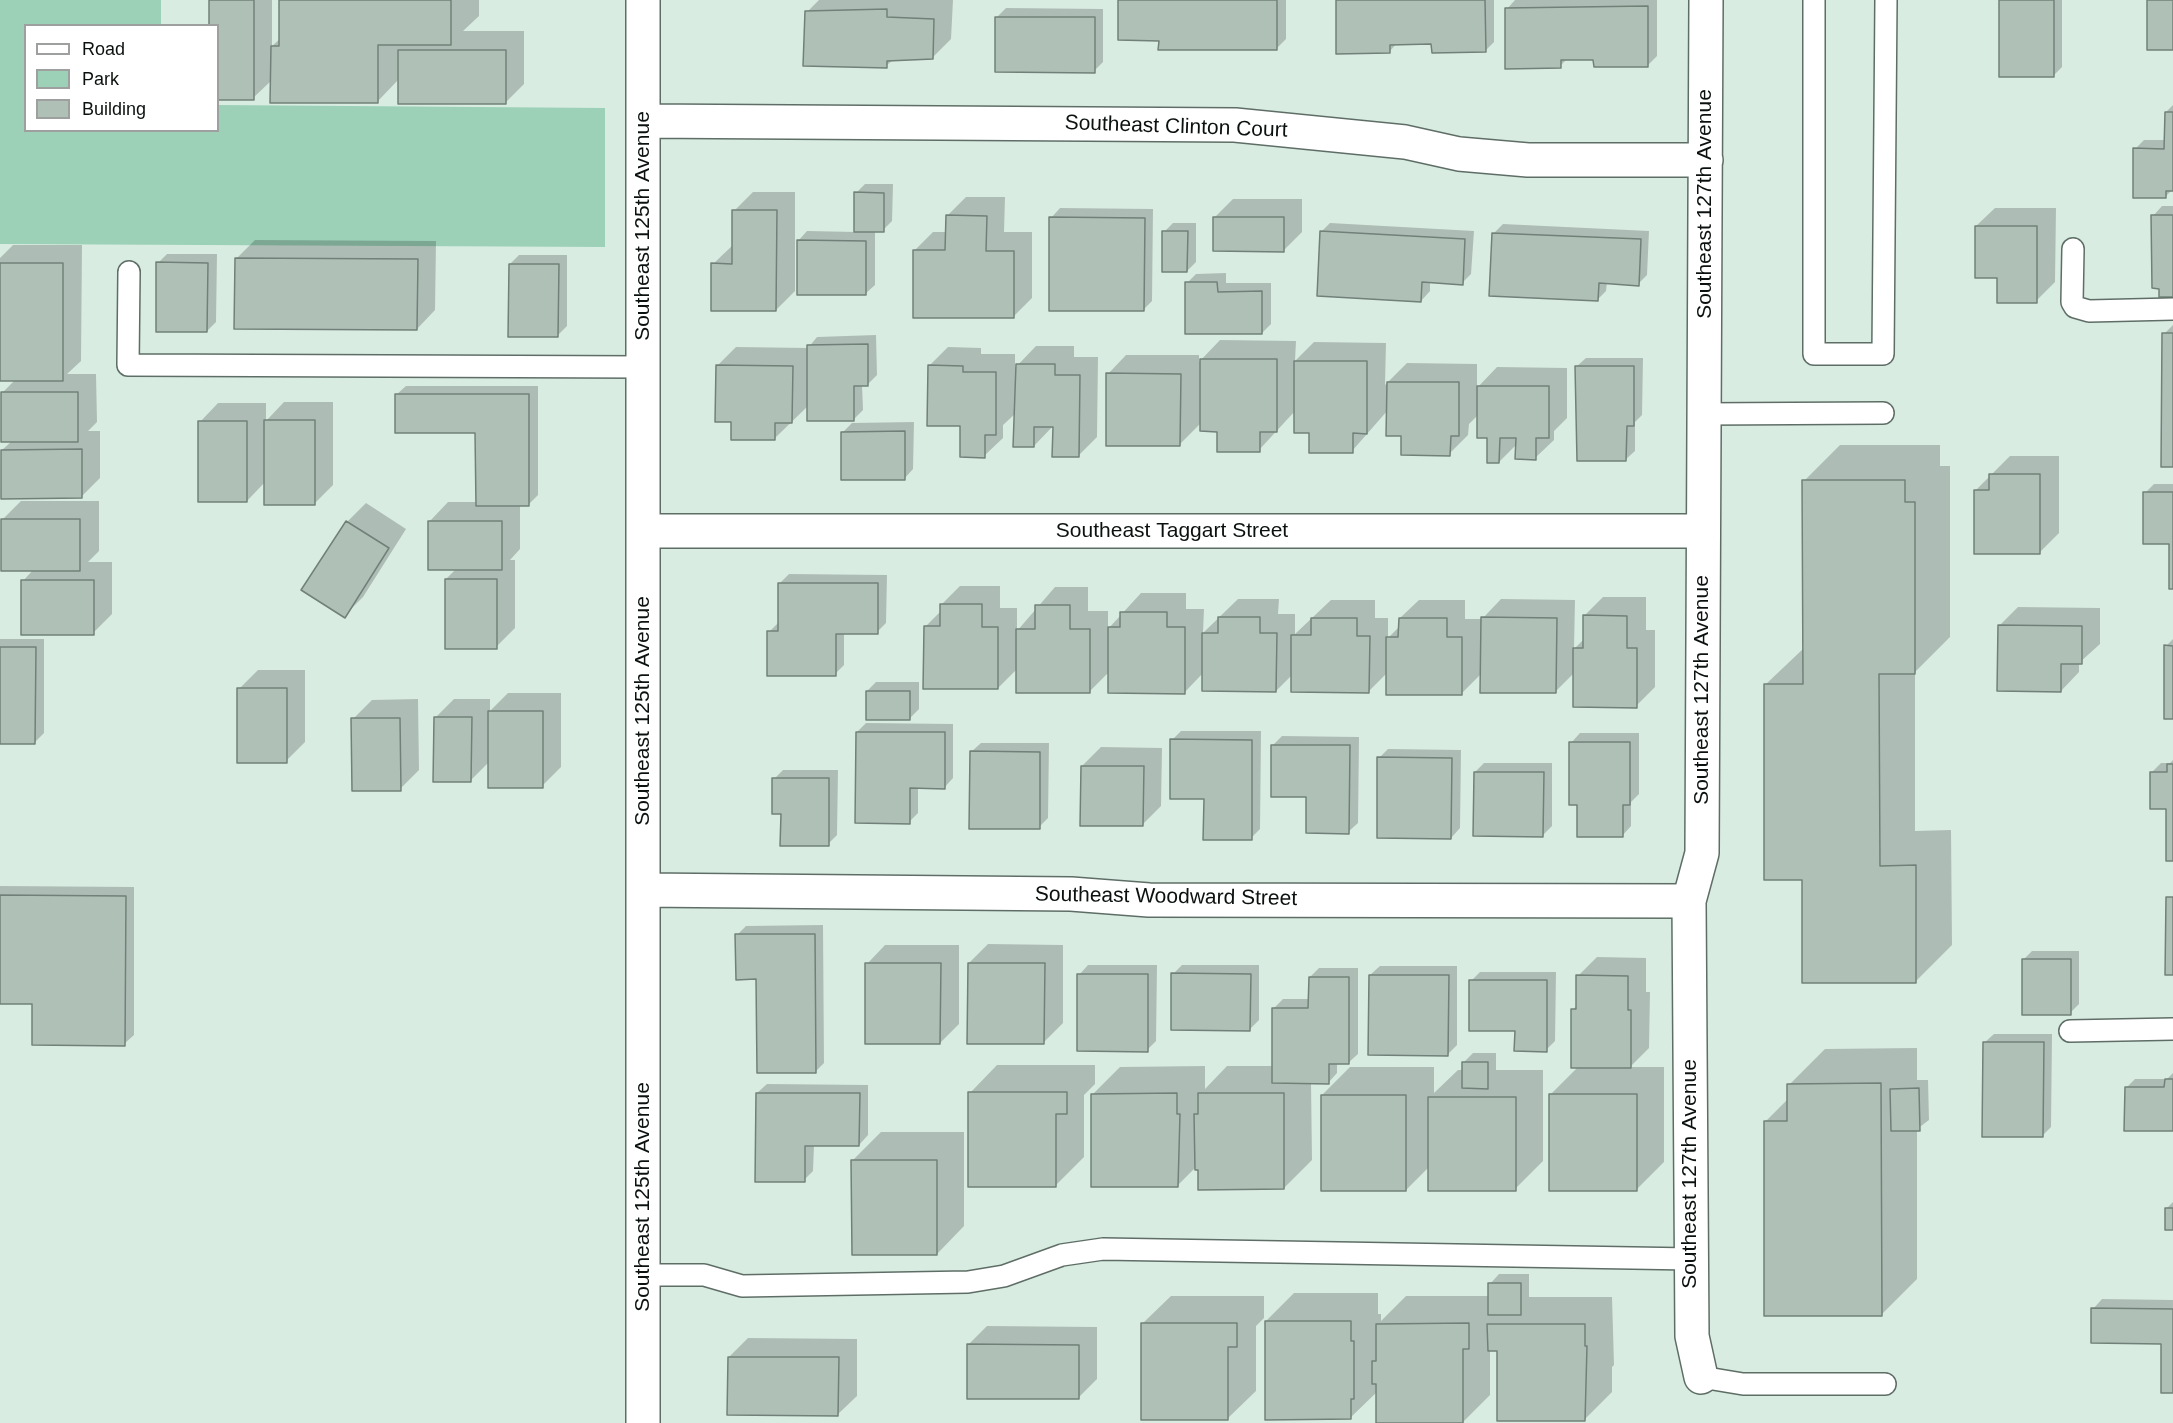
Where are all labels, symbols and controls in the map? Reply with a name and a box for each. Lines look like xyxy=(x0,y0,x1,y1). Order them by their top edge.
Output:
legend xyxy=(24,24,219,132)
text: Road xyxy=(82,39,125,59)
text: Park xyxy=(82,69,119,89)
street label: Southeast 127th Avenue xyxy=(1692,89,1718,319)
text: Building xyxy=(82,99,146,119)
street label: Southeast 125th Avenue xyxy=(630,111,656,341)
street label: Southeast Clinton Court xyxy=(1064,111,1288,143)
street label: Southeast Taggart Street xyxy=(1056,518,1288,544)
street label: Southeast 127th Avenue xyxy=(1689,575,1715,805)
street label: Southeast 125th Avenue xyxy=(630,596,656,826)
street label: Southeast Woodward Street xyxy=(1035,882,1297,912)
street label: Southeast 127th Avenue xyxy=(1677,1059,1703,1289)
street label: Southeast 125th Avenue xyxy=(630,1082,656,1312)

